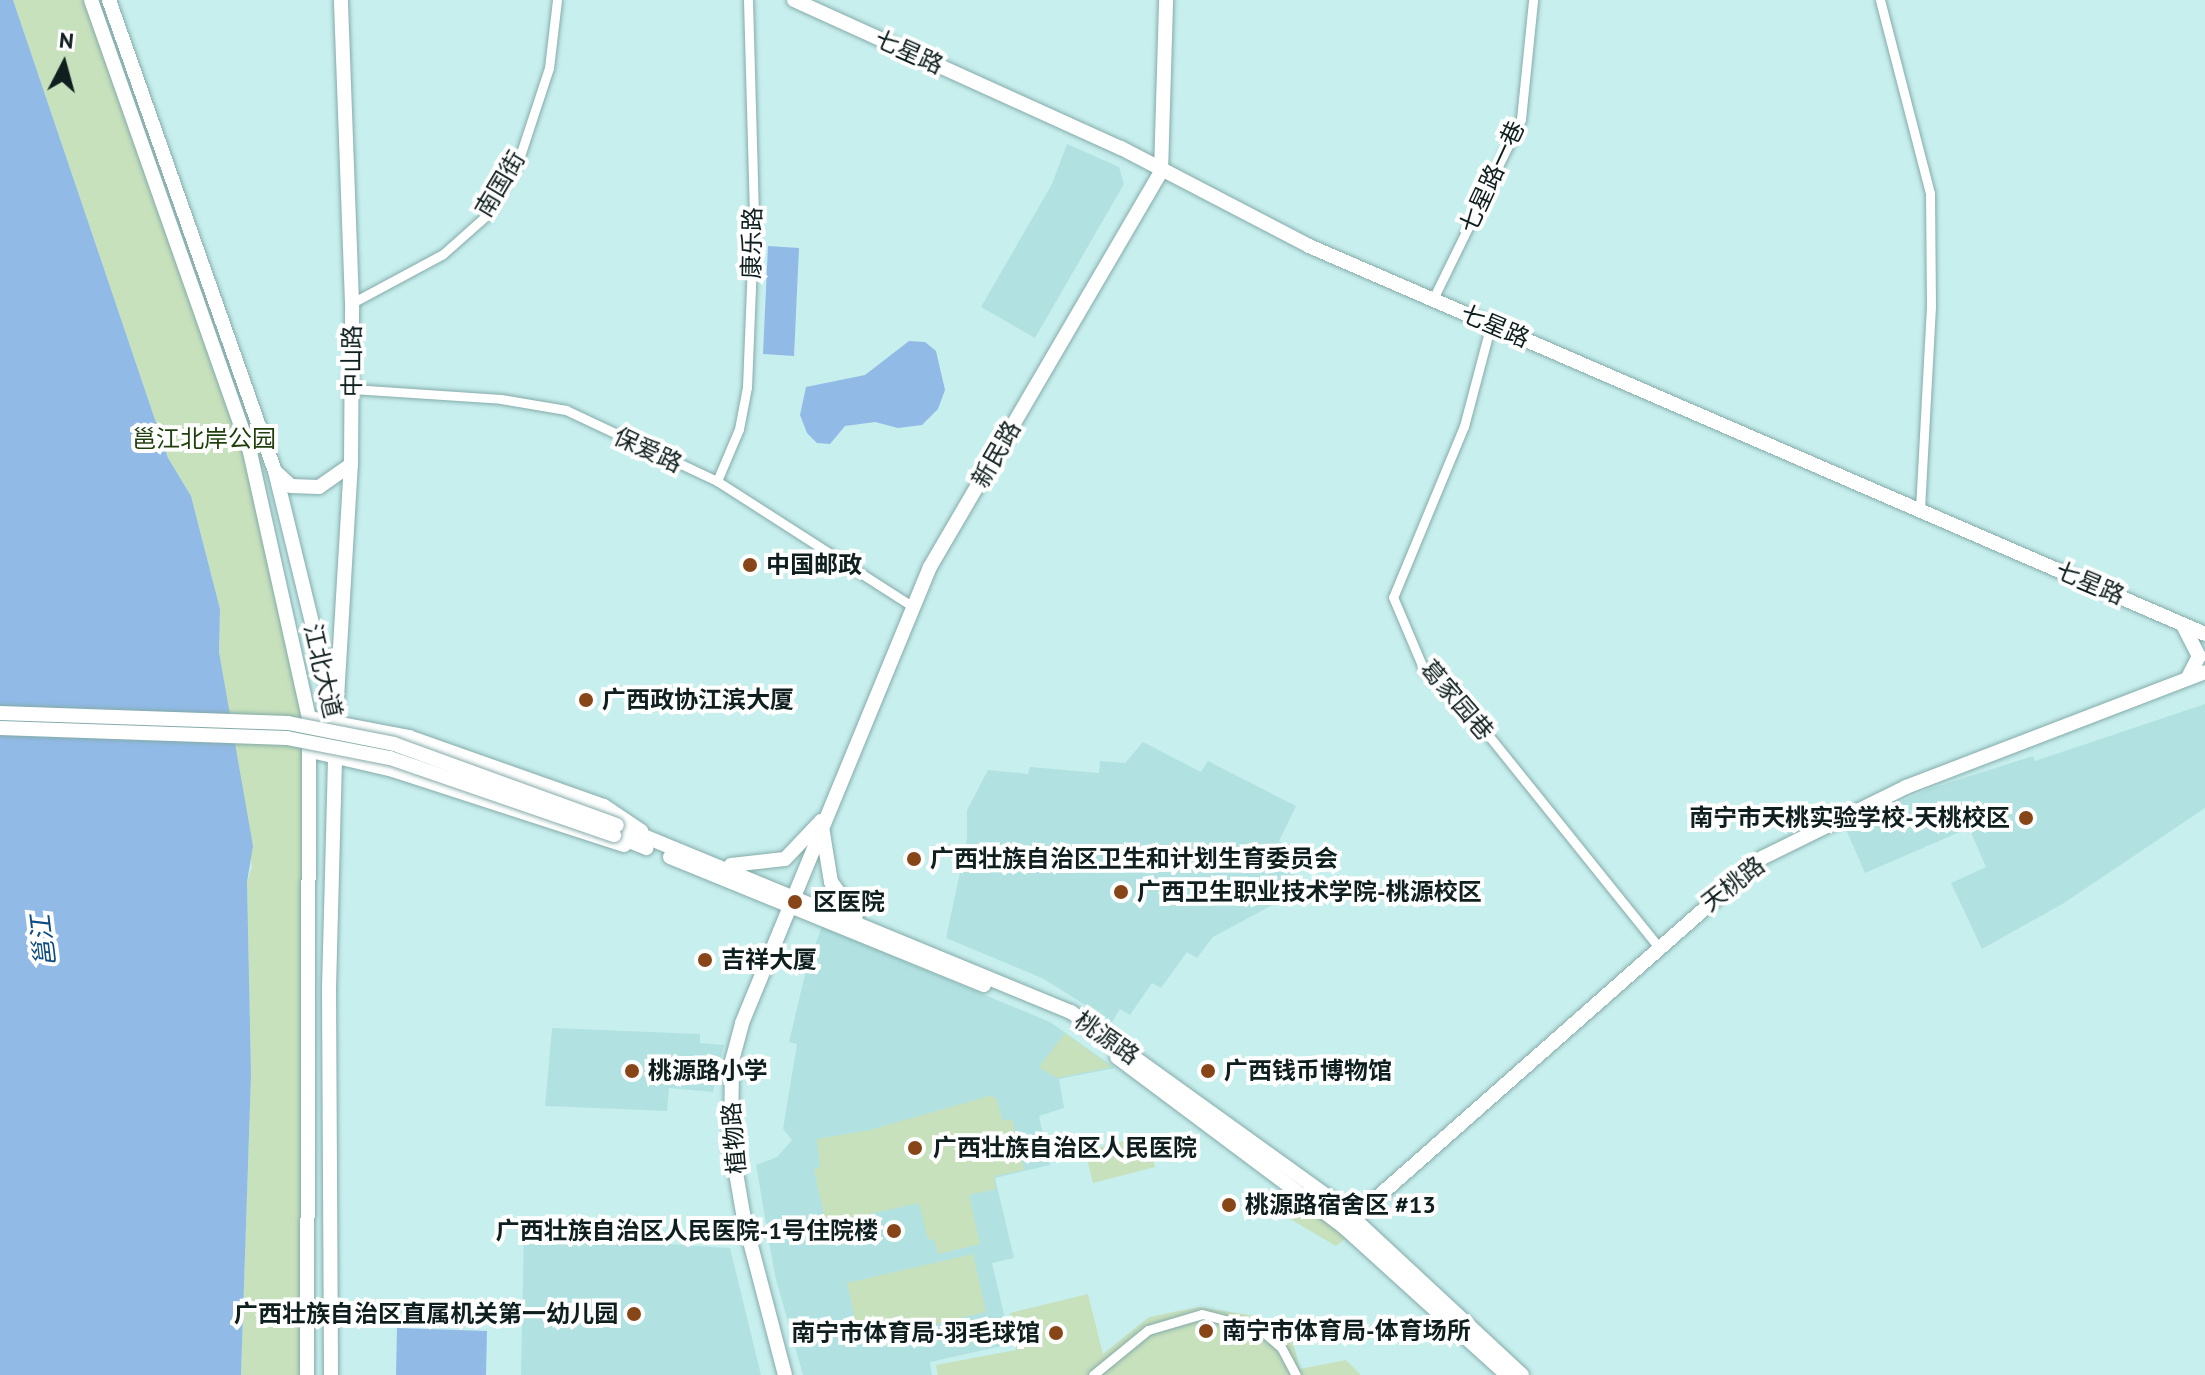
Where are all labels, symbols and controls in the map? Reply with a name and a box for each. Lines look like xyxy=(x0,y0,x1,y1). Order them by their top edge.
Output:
north arrow xyxy=(24,24,104,104)
street label: 七星路 xyxy=(870,24,948,80)
text: N xyxy=(58,25,75,55)
street label: 七星路一巷 xyxy=(1454,117,1530,237)
street label: 南国街 xyxy=(469,146,531,222)
street label: 康乐路 xyxy=(737,207,767,279)
street label: 七星路 xyxy=(1456,299,1534,353)
street label: 中山路 xyxy=(338,325,366,397)
street label: 新民路 xyxy=(966,416,1026,492)
street label: 保爱路 xyxy=(609,422,687,478)
park label: 邕江北岸公园 xyxy=(132,425,276,453)
place label: 中国邮政 xyxy=(766,551,862,579)
marker: 中国邮政 xyxy=(741,556,759,574)
street label: 七星路 xyxy=(2051,556,2129,610)
street label: 江北大道 xyxy=(298,621,348,721)
street label: 葛家园巷 xyxy=(1415,654,1499,746)
place label: 广西政协江滨大厦 xyxy=(602,686,794,714)
marker: 广西政协江滨大厦 xyxy=(577,691,595,709)
place label: 南宁市天桃实验学校-天桃校区 xyxy=(1689,804,2010,832)
marker: 南宁市天桃实验学校-天桃校区 xyxy=(2017,809,2035,827)
place label: 广西壮族自治区卫生和计划生育委员会 xyxy=(930,845,1338,873)
marker: 广西壮族自治区卫生和计划生育委员会 xyxy=(905,850,923,868)
street label: 天桃路 xyxy=(1696,850,1770,918)
place label: 广西卫生职业技术学院-桃源校区 xyxy=(1137,878,1482,906)
marker: 广西卫生职业技术学院-桃源校区 xyxy=(1112,883,1130,901)
place label: 区医院 xyxy=(813,888,885,916)
marker: 区医院 xyxy=(784,891,806,913)
water label: 邕江 xyxy=(24,913,62,969)
place label: 吉祥大厦 xyxy=(721,946,817,974)
marker: 吉祥大厦 xyxy=(696,951,714,969)
street label: 桃源路 xyxy=(1069,1006,1145,1070)
place label: 桃源路小学 xyxy=(648,1057,768,1085)
place label: 广西钱币博物馆 xyxy=(1224,1057,1392,1085)
marker: 桃源路小学 xyxy=(623,1062,641,1080)
marker: 广西钱币博物馆 xyxy=(1199,1062,1217,1080)
street label: 植物路 xyxy=(717,1101,751,1175)
place label: 广西壮族自治区人民医院 xyxy=(933,1134,1197,1162)
marker: 广西壮族自治区人民医院 xyxy=(904,1137,926,1159)
place label: 桃源路宿舍区 #13 xyxy=(1245,1191,1436,1219)
marker: 桃源路宿舍区 #13 xyxy=(1220,1196,1238,1214)
place label: 广西壮族自治区人民医院-1号住院楼 xyxy=(496,1217,878,1245)
marker: 广西壮族自治区人民医院-1号住院楼 xyxy=(885,1222,903,1240)
place label: 广西壮族自治区直属机关第一幼儿园 xyxy=(234,1300,618,1328)
marker: 广西壮族自治区直属机关第一幼儿园 xyxy=(625,1305,643,1323)
place label: 南宁市体育局-体育场所 xyxy=(1222,1317,1471,1345)
place label: 南宁市体育局-羽毛球馆 xyxy=(791,1319,1040,1347)
marker: 南宁市体育局-体育场所 xyxy=(1197,1322,1215,1340)
marker: 南宁市体育局-羽毛球馆 xyxy=(1047,1324,1065,1342)

